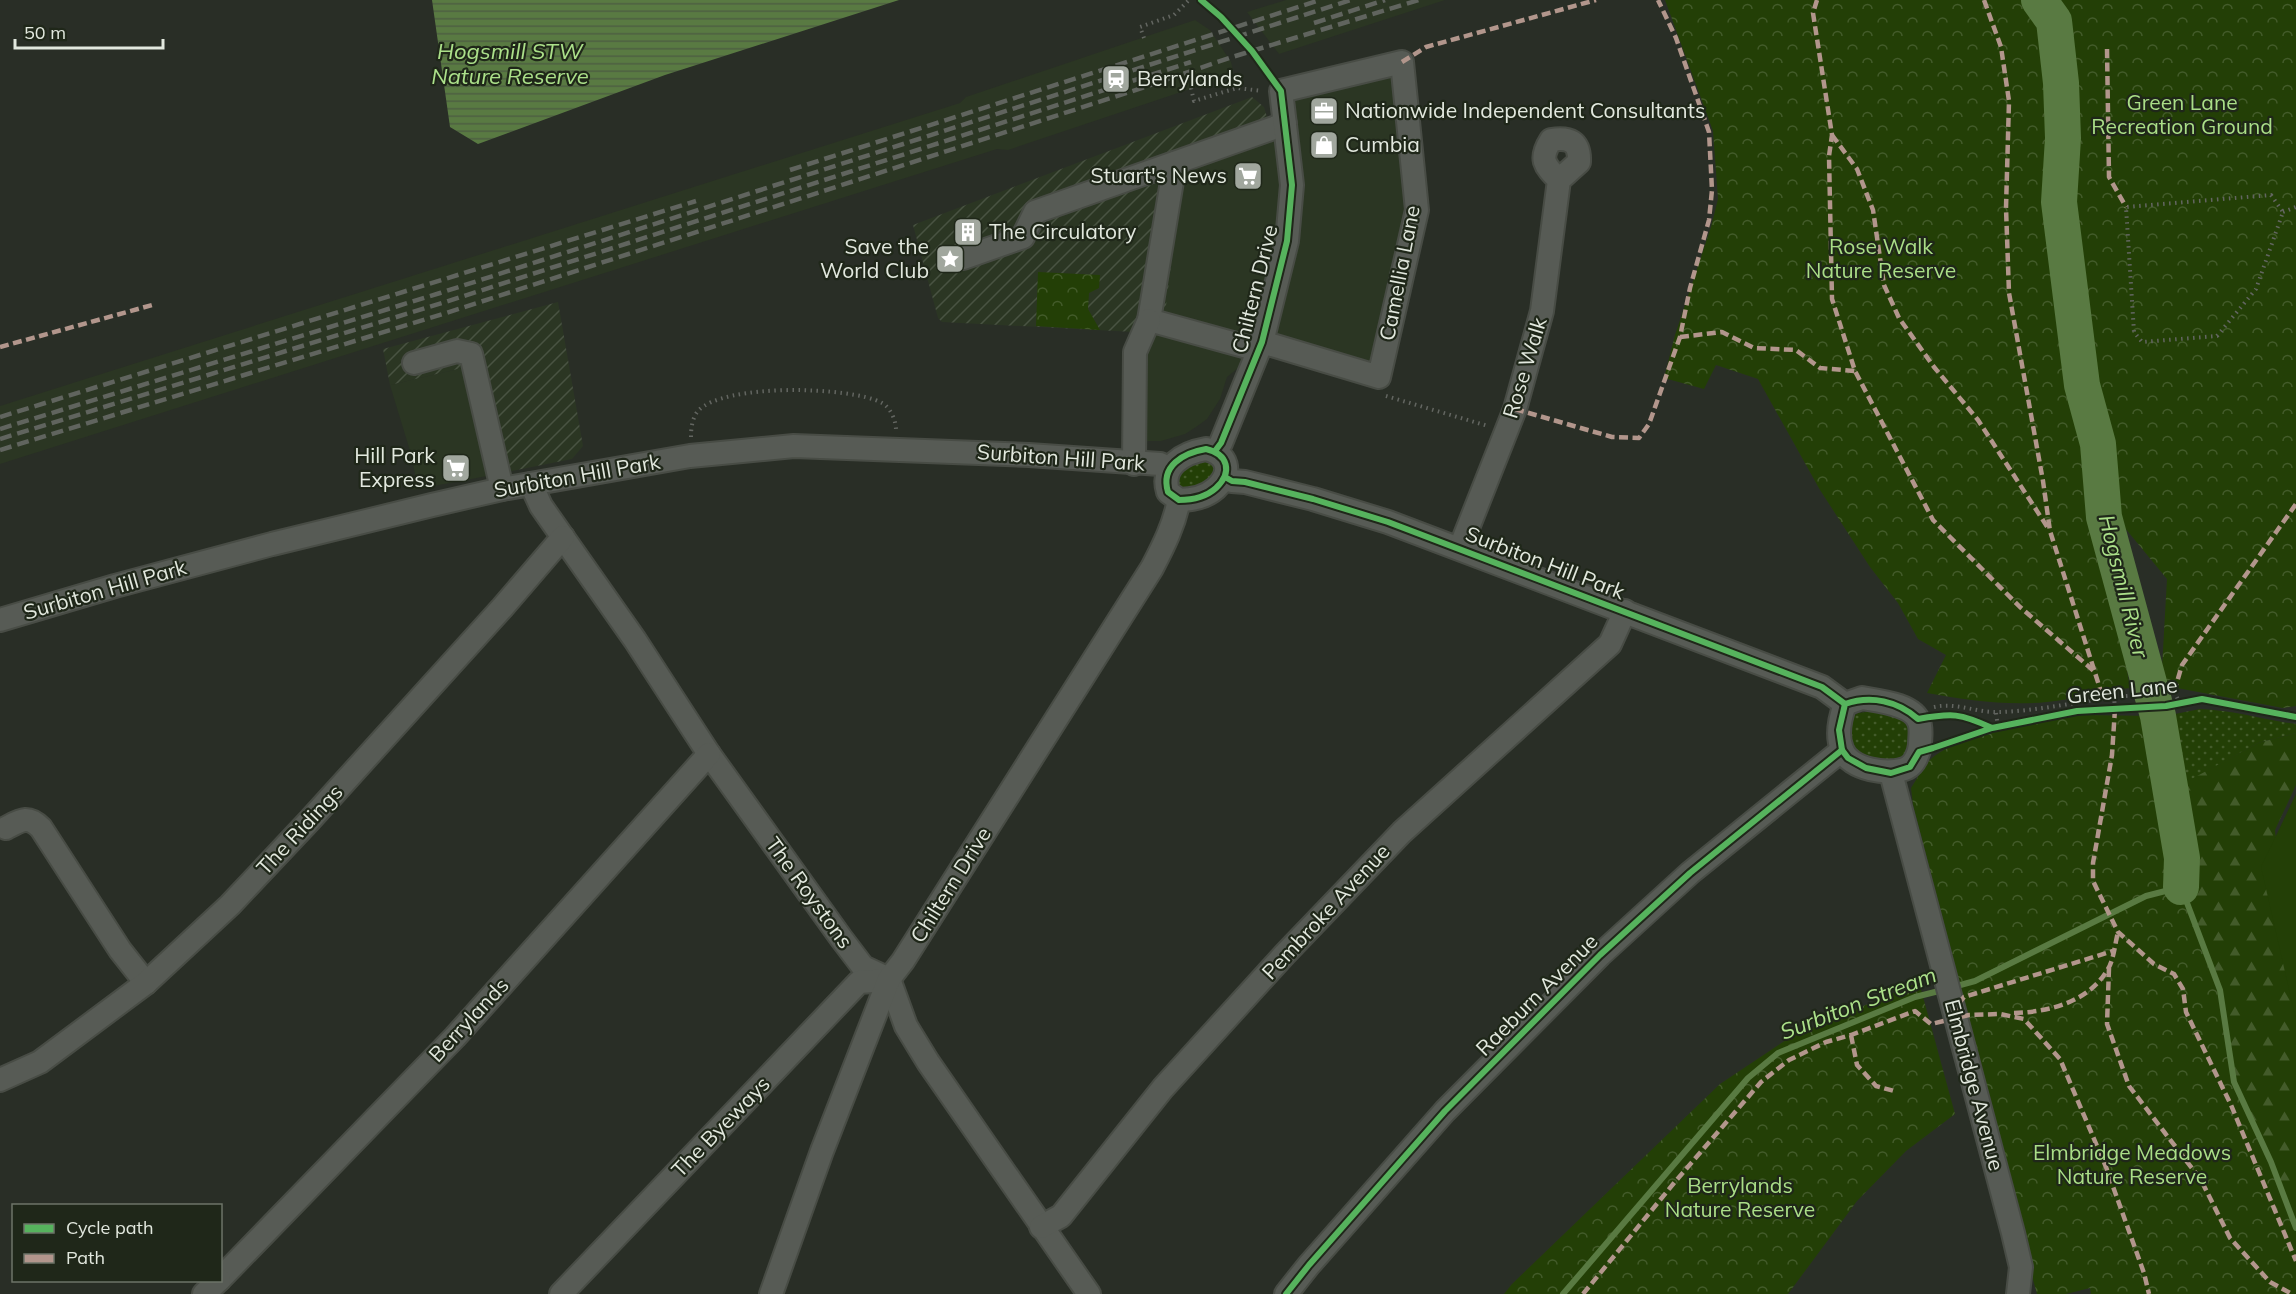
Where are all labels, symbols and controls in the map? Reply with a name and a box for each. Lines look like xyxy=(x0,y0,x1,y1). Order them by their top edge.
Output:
scale bar xyxy=(15,12,164,50)
text: 50 m xyxy=(24,21,66,44)
water label: Hogsmill STW Nature Reserve xyxy=(431,37,589,90)
station icon: Berrylands xyxy=(1100,63,1132,95)
place label: Berrylands xyxy=(1137,65,1243,91)
park label: Green Lane Recreation Ground xyxy=(2091,89,2273,139)
office icon: Nationwide Independent Consultants xyxy=(1308,95,1340,127)
place label: Nationwide Independent Consultants xyxy=(1345,97,1705,123)
shop icon: Cumbia xyxy=(1308,129,1340,161)
place label: Cumbia xyxy=(1345,131,1420,157)
supermarket icon: Stuart's News xyxy=(1232,160,1264,192)
place label: Stuart's News xyxy=(1090,162,1227,188)
street label: Camellia Lane xyxy=(1373,203,1425,343)
building icon: The Circulatory xyxy=(952,216,984,248)
place label: The Circulatory xyxy=(989,218,1137,244)
street label: Chiltern Drive xyxy=(1226,222,1283,356)
place label: Save the World Club xyxy=(820,233,929,283)
park label: Rose Walk Nature Reserve xyxy=(1806,233,1956,283)
place icon: Save the World Club xyxy=(934,243,966,275)
street label: Rose Walk xyxy=(1496,314,1552,421)
street label: Surbiton Hill Park xyxy=(976,438,1146,476)
place label: Hill Park Express xyxy=(354,442,435,492)
street label: Surbiton Hill Park xyxy=(492,448,662,502)
supermarket icon: Hill Park Express xyxy=(440,452,472,484)
water label: Hogsmill River xyxy=(2093,512,2156,661)
street label: Surbiton Hill Park xyxy=(1462,520,1629,604)
street label: Surbiton Hill Park xyxy=(20,553,189,625)
street label: Green Lane xyxy=(2065,671,2179,709)
street label: The Ridings xyxy=(251,779,348,880)
street label: Chiltern Drive xyxy=(904,822,996,947)
street label: The Roystons xyxy=(761,832,859,953)
street label: Pembroke Avenue xyxy=(1256,838,1395,984)
street label: Raeburn Avenue xyxy=(1470,928,1603,1061)
water label: Surbiton Stream xyxy=(1776,960,1940,1046)
street label: Berrylands xyxy=(423,972,514,1067)
street label: Elmbridge Avenue xyxy=(1940,996,2010,1173)
street label: The Byeways xyxy=(666,1070,775,1182)
park label: Elmbridge Meadows Nature Reserve xyxy=(2033,1139,2231,1189)
park label: Berrylands Nature Reserve xyxy=(1665,1172,1815,1222)
legend xyxy=(12,1204,222,1282)
text: Cycle path xyxy=(66,1216,153,1239)
text: Path xyxy=(66,1246,105,1269)

